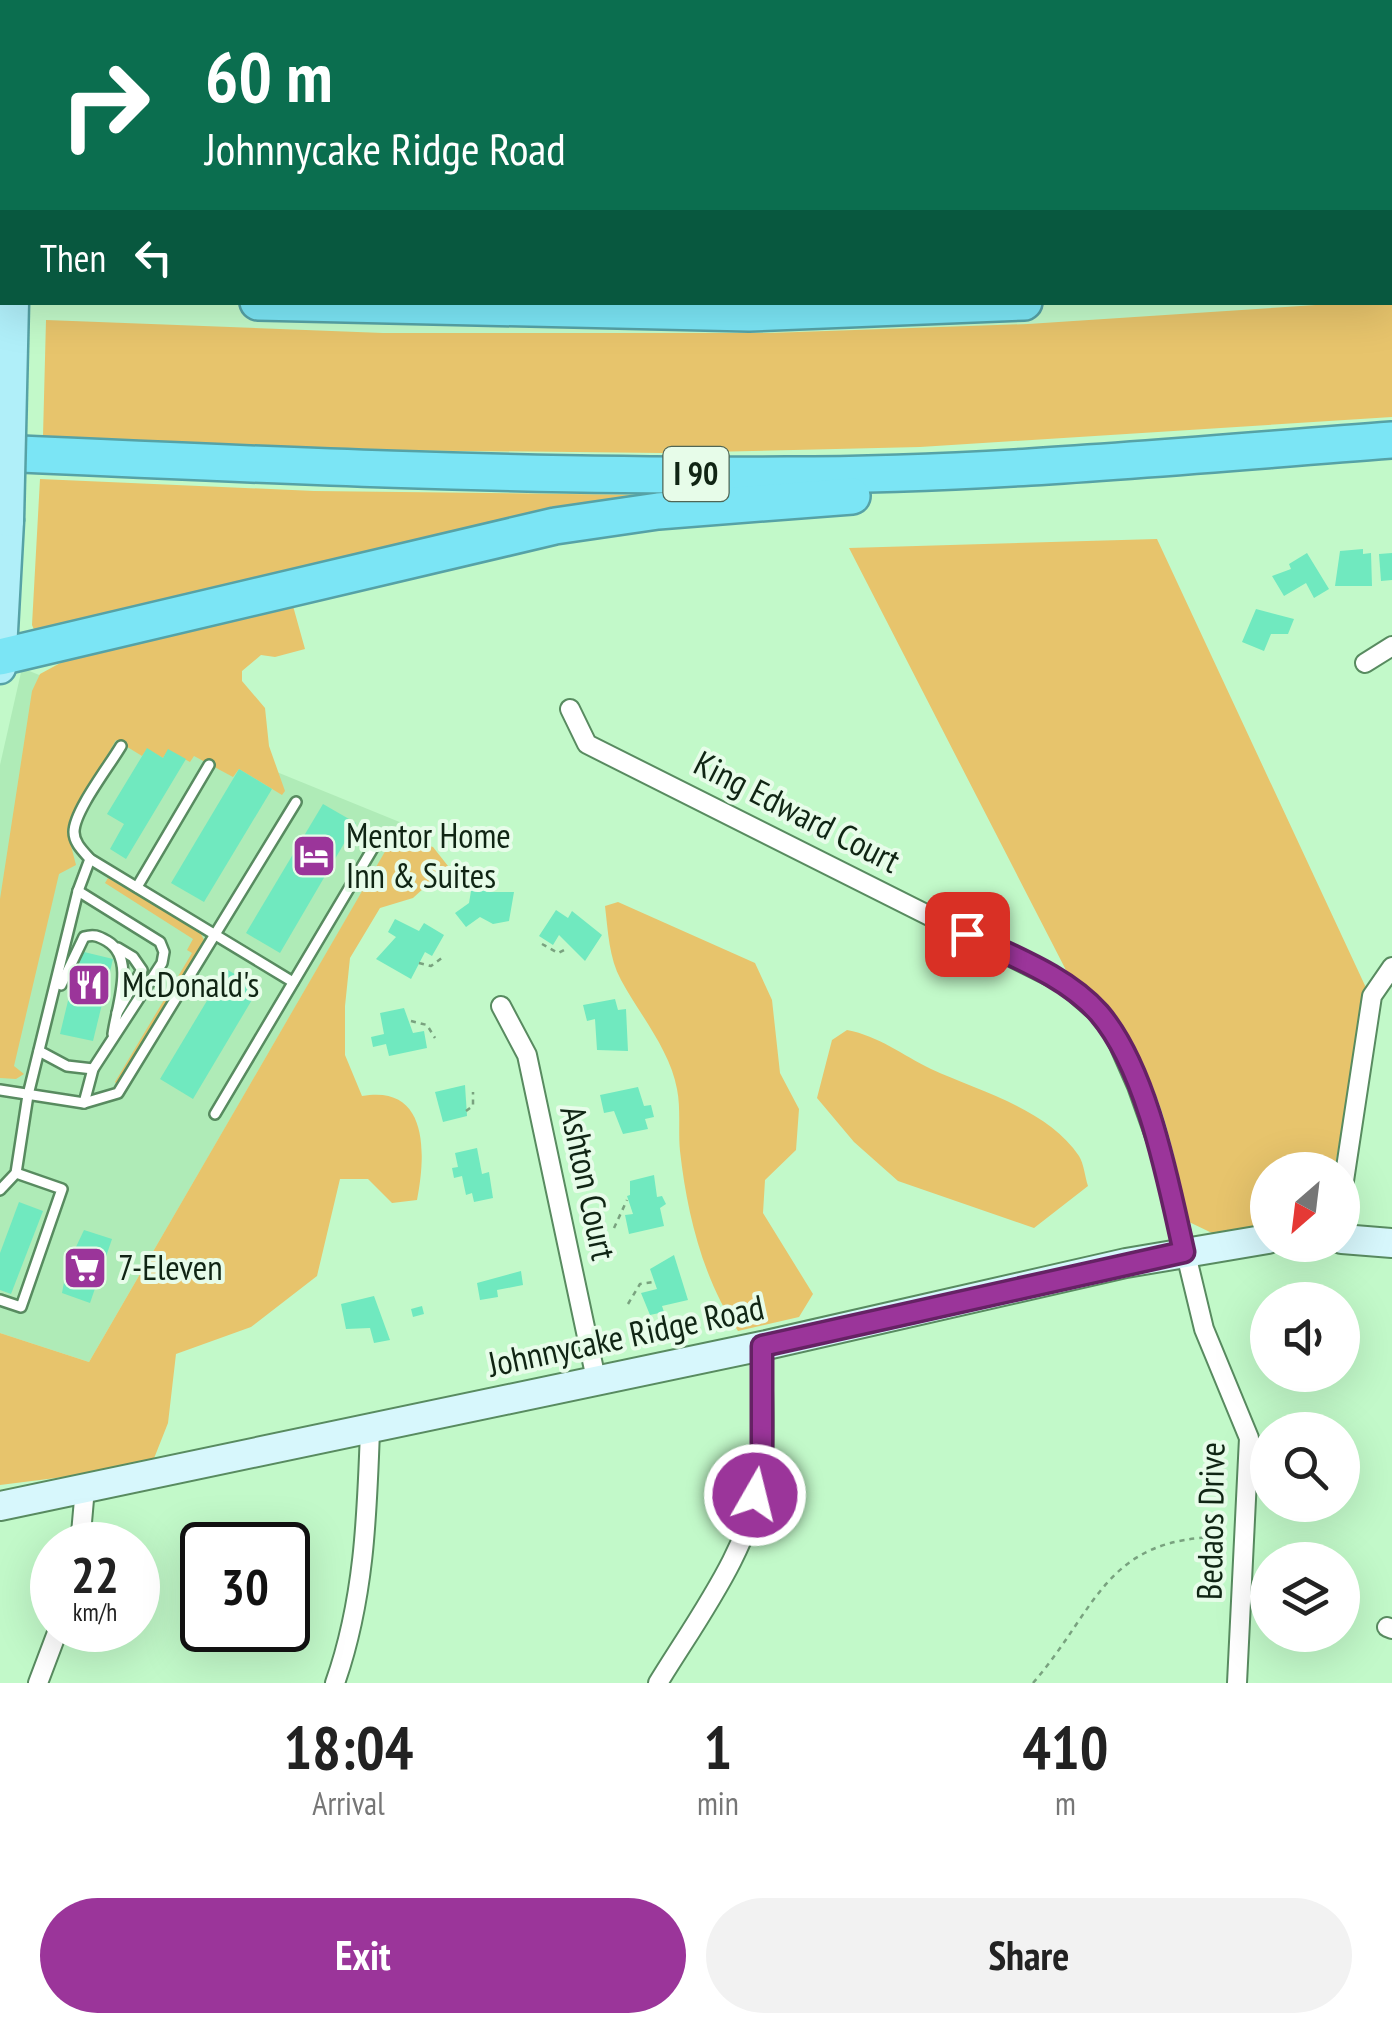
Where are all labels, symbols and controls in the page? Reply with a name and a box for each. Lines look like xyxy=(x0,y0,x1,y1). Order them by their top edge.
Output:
text: 60 m xyxy=(205,31,333,121)
icon: right xyxy=(40,40,170,170)
text: Johnnycake Ridge Road xyxy=(205,119,566,177)
icon: left xyxy=(126,230,181,285)
text: Then xyxy=(40,233,106,282)
road number: I 90 xyxy=(664,447,728,501)
street label: King Edward Court xyxy=(687,740,909,883)
place label: Mentor Home Inn & Suites xyxy=(346,812,511,898)
hotel icon: Mentor Home Inn & Suites xyxy=(291,833,337,879)
pin xyxy=(925,892,1010,977)
icon: arrive xyxy=(940,907,995,962)
place label: McDonald's xyxy=(122,961,259,1007)
restaurant icon: McDonald's xyxy=(66,962,112,1008)
street label: Ashton Court xyxy=(550,1101,628,1264)
north arrow xyxy=(1250,1152,1360,1262)
map controls xyxy=(1250,1152,1360,1652)
place label: 7-Eleven xyxy=(118,1244,223,1290)
supermarket icon: 7-Eleven xyxy=(62,1245,108,1291)
button: sound xyxy=(1250,1282,1360,1392)
street label: Johnnycake Ridge Road xyxy=(483,1283,768,1387)
button: search xyxy=(1250,1412,1360,1522)
street label: Bedaos Drive xyxy=(1186,1442,1234,1600)
position arrow xyxy=(703,1443,807,1547)
speed limit sign: 30 xyxy=(180,1522,310,1652)
text: 22 xyxy=(71,1542,119,1607)
button: layers xyxy=(1250,1542,1360,1652)
text: km/h xyxy=(73,1596,117,1628)
text: 18:04 xyxy=(284,1708,413,1786)
text: 1 xyxy=(704,1708,732,1786)
text: 410 xyxy=(1022,1708,1108,1786)
text: Arrival xyxy=(312,1782,385,1824)
text: min xyxy=(697,1782,739,1824)
text: m xyxy=(1055,1782,1076,1824)
button: Exit xyxy=(40,1898,686,2013)
button: Share xyxy=(706,1898,1352,2013)

